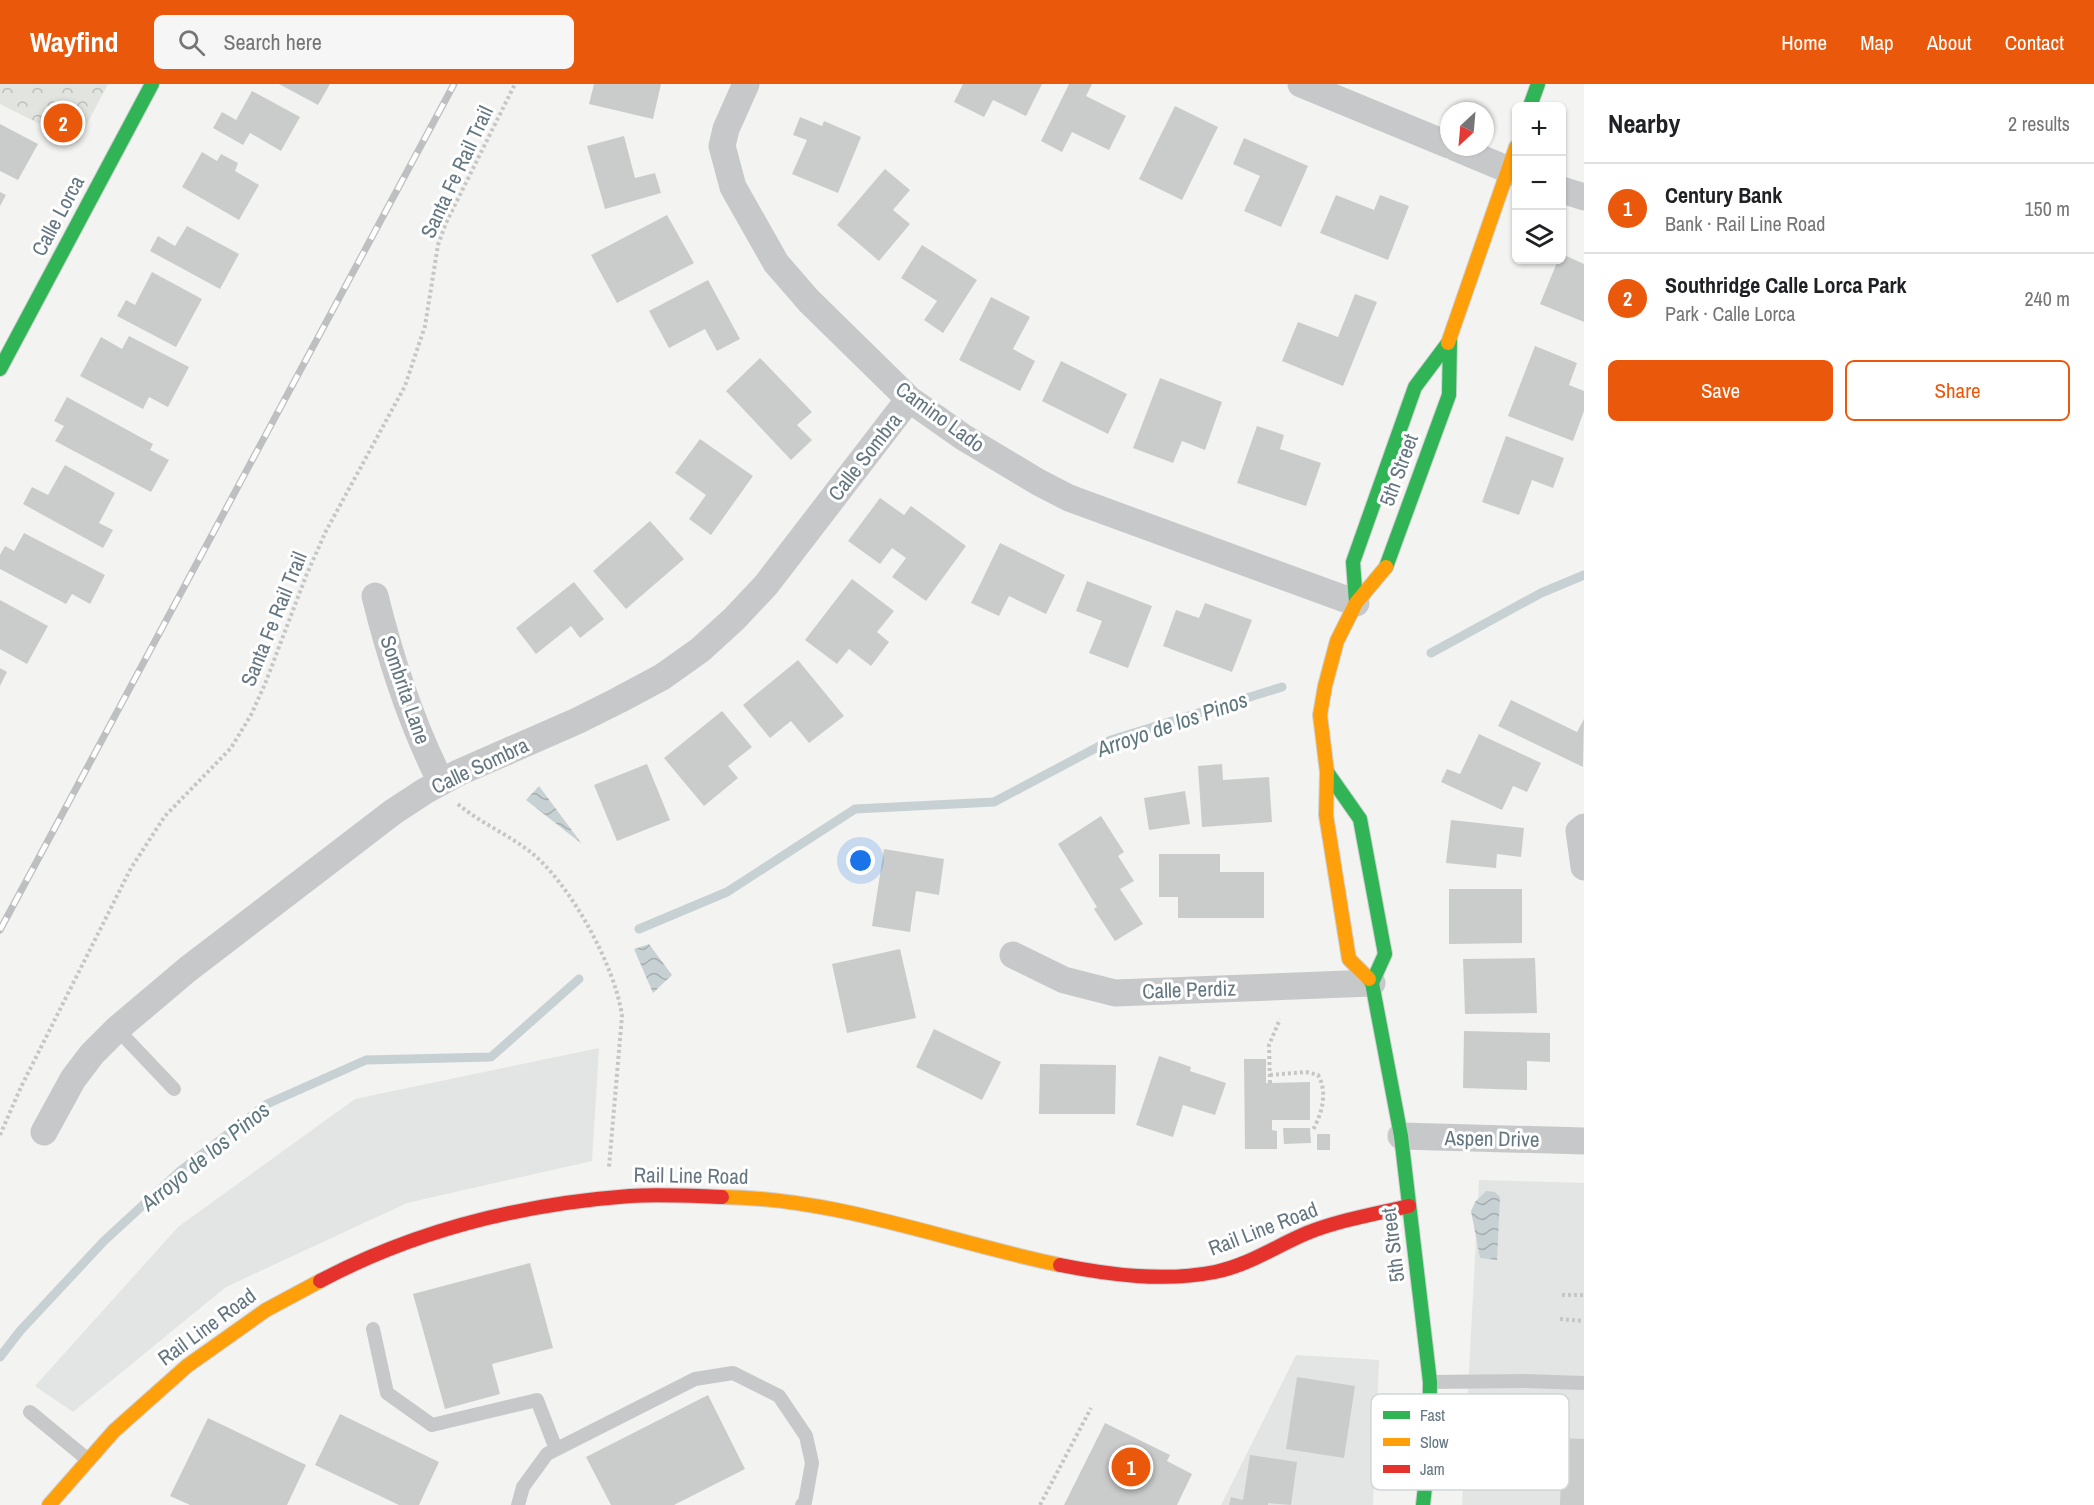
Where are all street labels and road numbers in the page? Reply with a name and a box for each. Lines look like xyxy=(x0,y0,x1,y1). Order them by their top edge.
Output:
street label: Santa Fe Rail Trail xyxy=(413,101,500,243)
street label: Calle Lorca xyxy=(24,170,91,261)
street label: Camino Lado xyxy=(890,374,991,459)
street label: Calle Sombra xyxy=(821,406,908,507)
street label: 5th Street xyxy=(1372,430,1425,510)
street label: Santa Fe Rail Trail xyxy=(233,547,314,690)
street label: Sombrita Lane xyxy=(373,632,438,748)
street label: Calle Sombra xyxy=(426,730,534,801)
street label: Calle Perdiz xyxy=(1142,973,1237,1006)
street label: Aspen Drive xyxy=(1443,1123,1540,1154)
street label: Rail Line Road xyxy=(633,1160,749,1191)
street label: Rail Line Road xyxy=(1204,1194,1322,1263)
street label: 5th Street xyxy=(1374,1206,1411,1284)
street label: Rail Line Road xyxy=(152,1281,262,1372)

